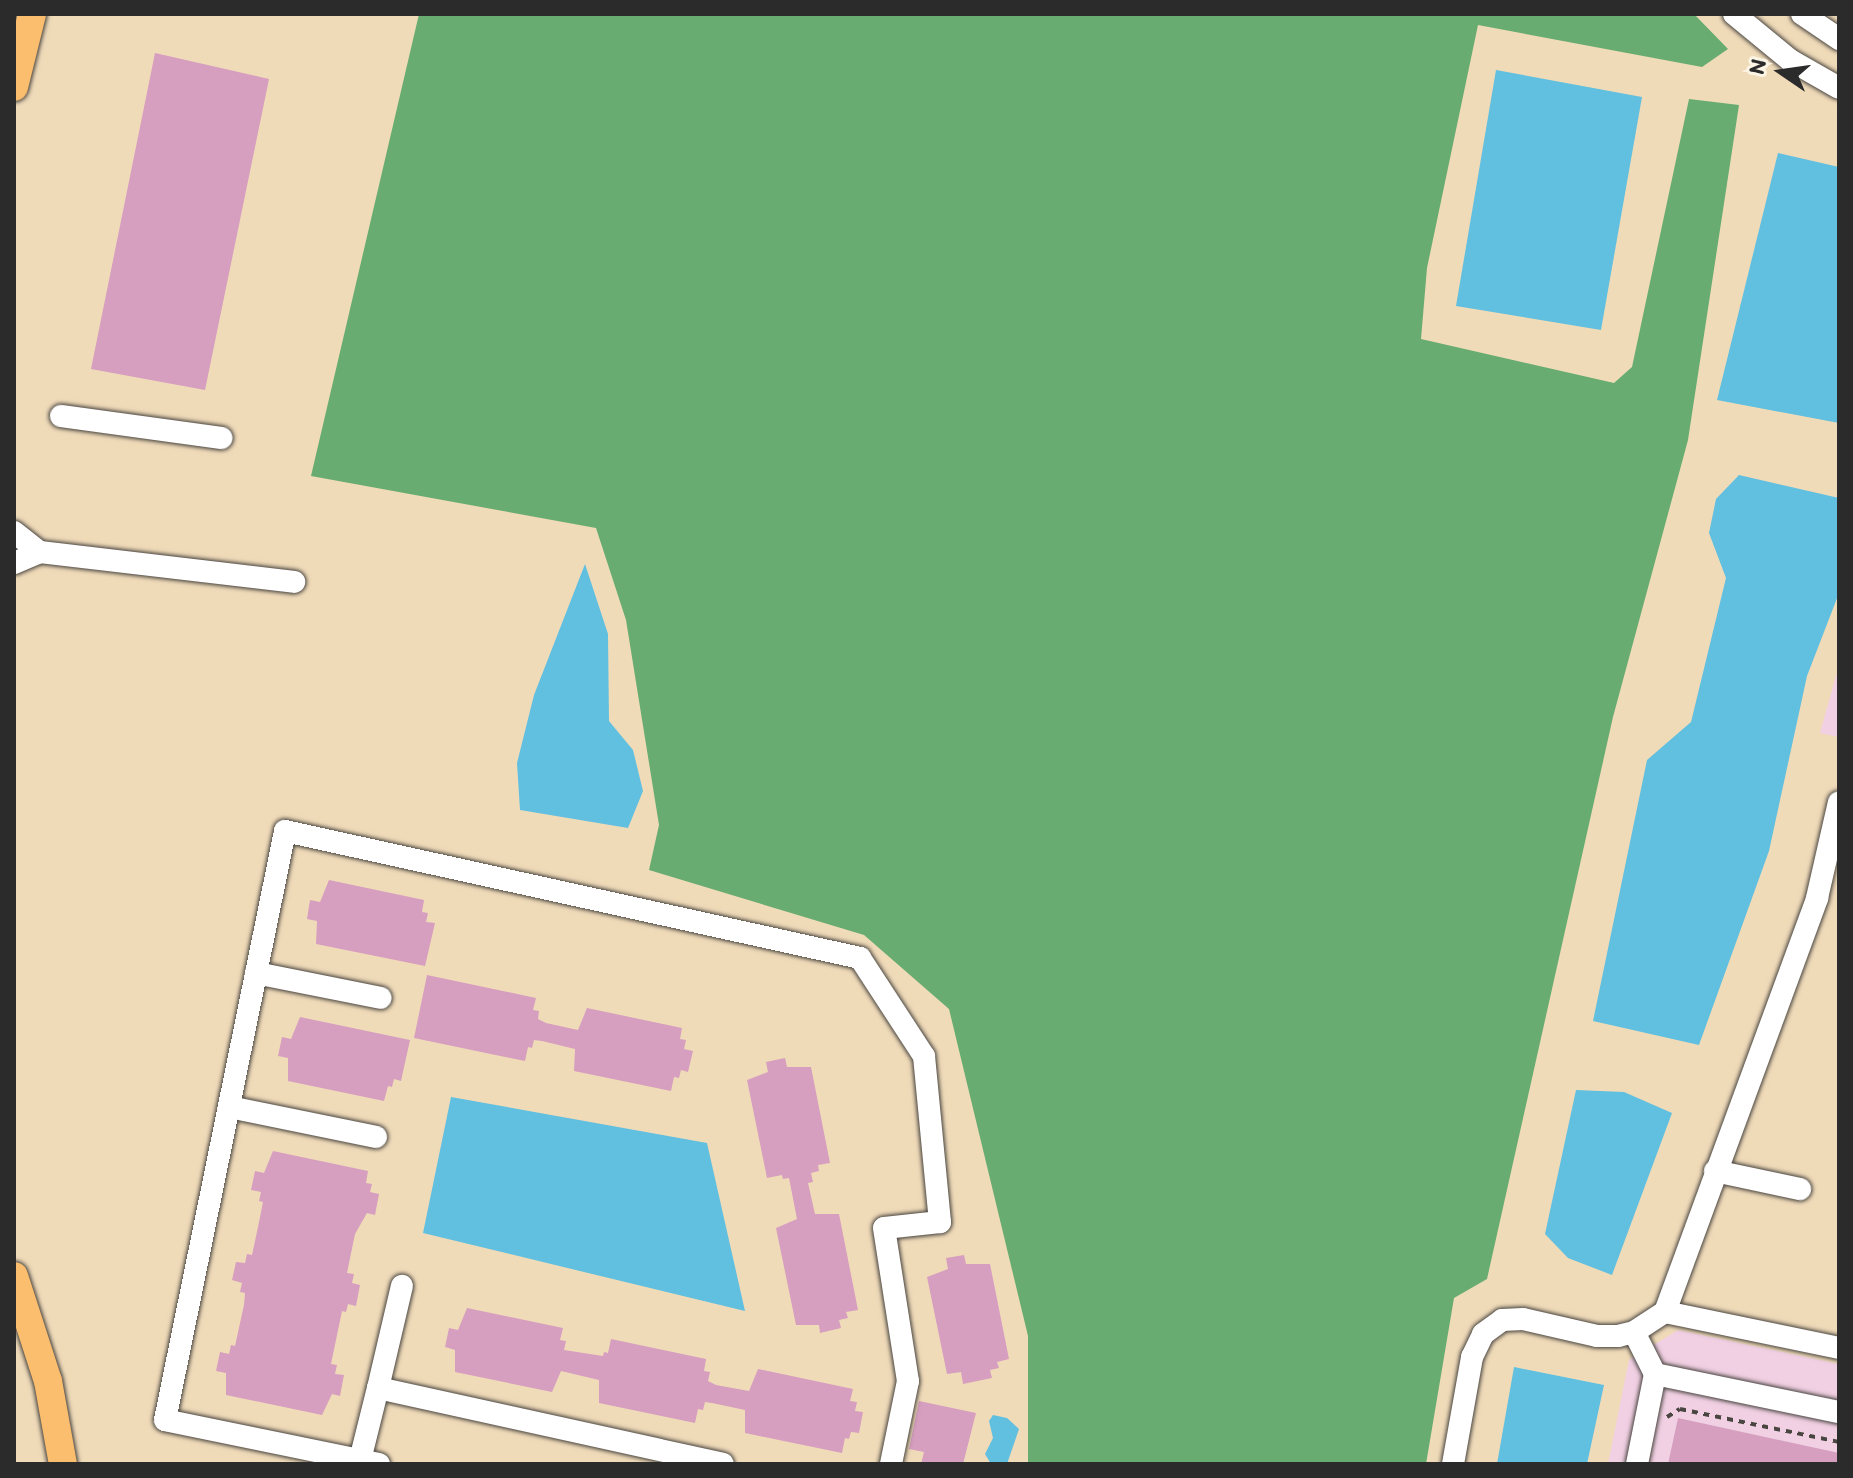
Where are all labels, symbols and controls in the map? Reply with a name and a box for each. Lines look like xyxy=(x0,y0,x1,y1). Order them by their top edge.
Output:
north arrow xyxy=(1741,32,1821,112)
text: N xyxy=(1742,56,1772,77)

